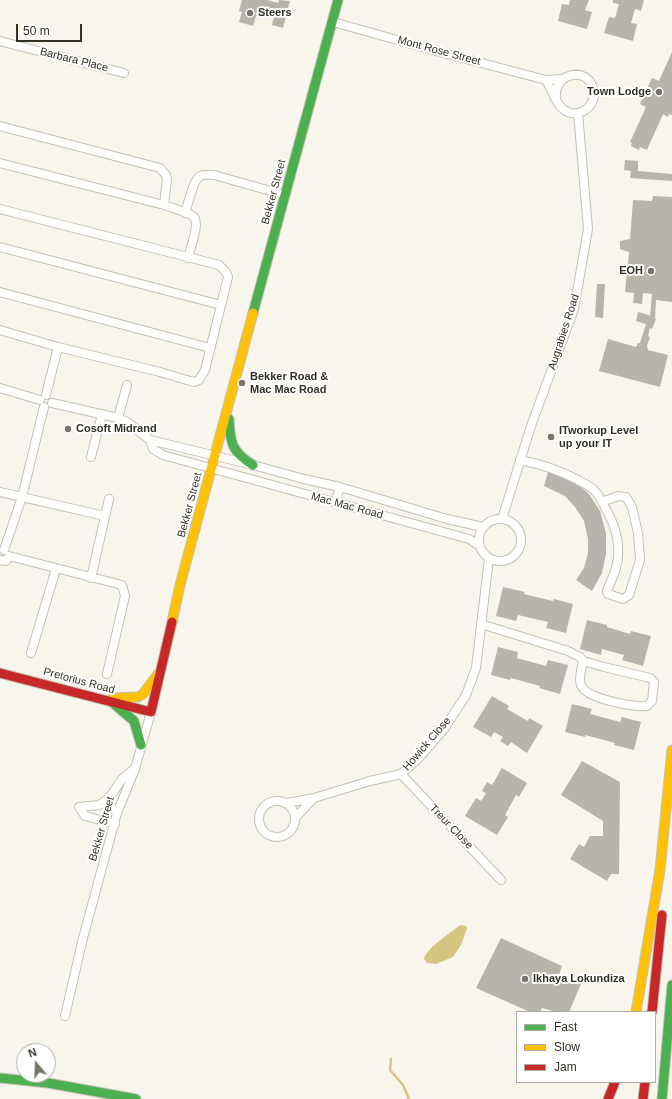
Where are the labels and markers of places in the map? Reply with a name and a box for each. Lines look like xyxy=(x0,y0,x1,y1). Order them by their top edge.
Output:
place label: Steers xyxy=(258,6,292,20)
marker: Steers xyxy=(245,8,255,18)
place label: Town Lodge xyxy=(587,85,651,99)
marker: Town Lodge xyxy=(654,87,664,97)
place label: EOH xyxy=(619,264,643,278)
marker: EOH xyxy=(646,266,656,276)
place label: Bekker Road & Mac Mac Road xyxy=(250,370,328,396)
marker: Bekker Road & Mac Mac Road xyxy=(237,378,247,388)
place label: Cosoft Midrand xyxy=(76,422,157,436)
marker: Cosoft Midrand xyxy=(63,424,73,434)
place label: ITworkup Level up your IT xyxy=(559,424,638,450)
marker: ITworkup Level up your IT xyxy=(546,432,556,442)
place label: Ikhaya Lokundiza xyxy=(533,972,625,986)
marker: Ikhaya Lokundiza xyxy=(520,974,530,984)

